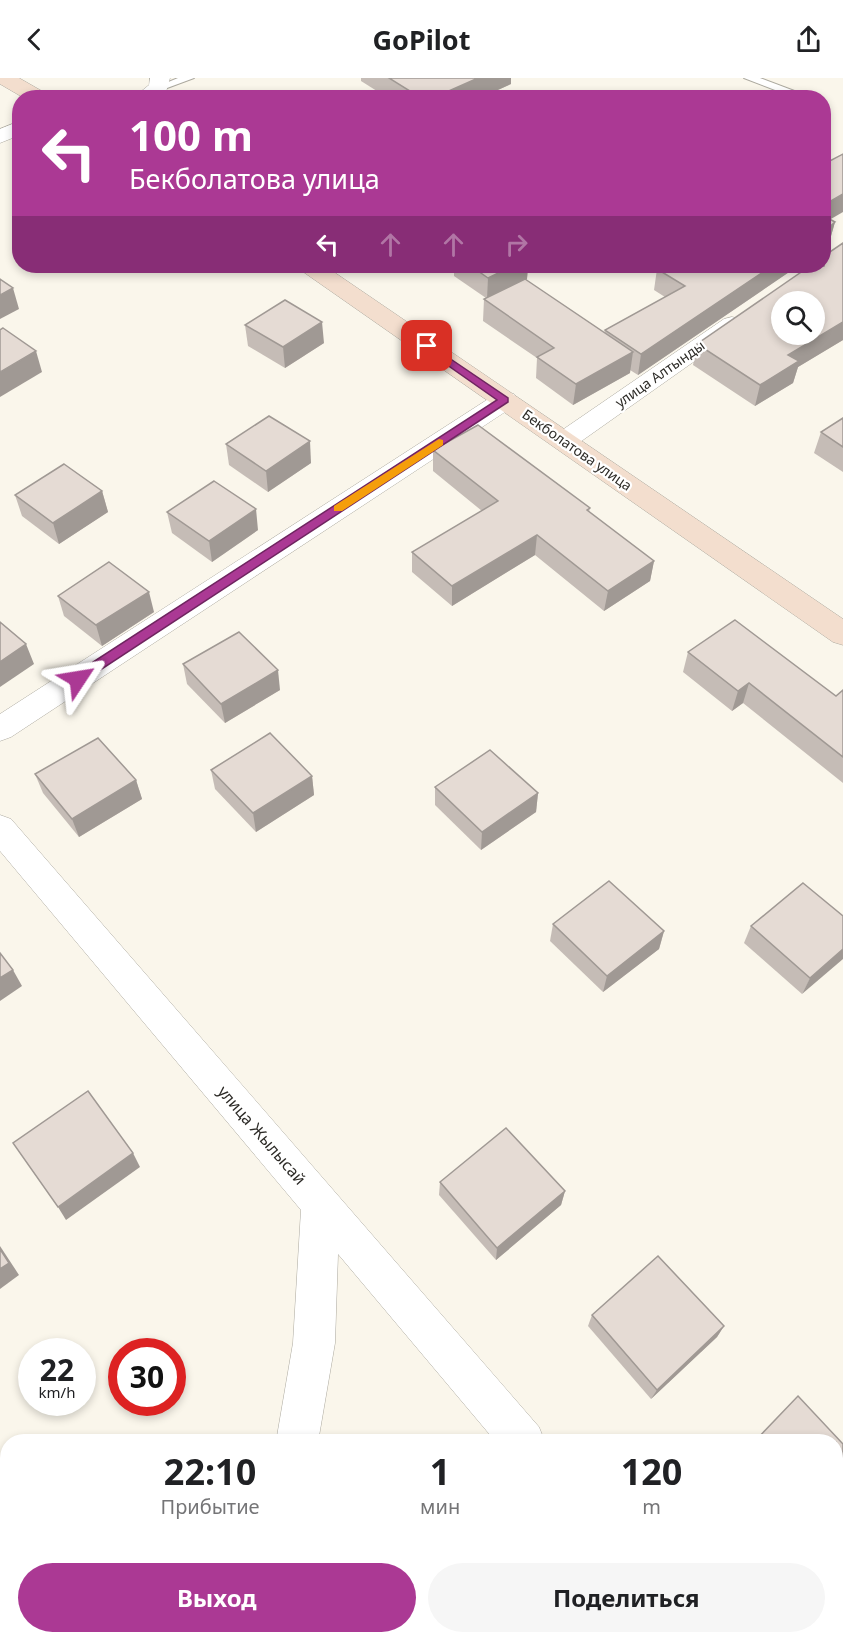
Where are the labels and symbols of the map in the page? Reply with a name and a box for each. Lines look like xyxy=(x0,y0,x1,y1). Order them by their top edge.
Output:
pin xyxy=(401,320,452,371)
street label: улица Алтынды xyxy=(611,336,708,412)
street label: Бекболатова улица xyxy=(519,405,636,495)
position arrow xyxy=(46,647,110,711)
street label: улица Жылысай xyxy=(213,1081,311,1189)
speed limit sign: 30 xyxy=(108,1338,186,1416)

